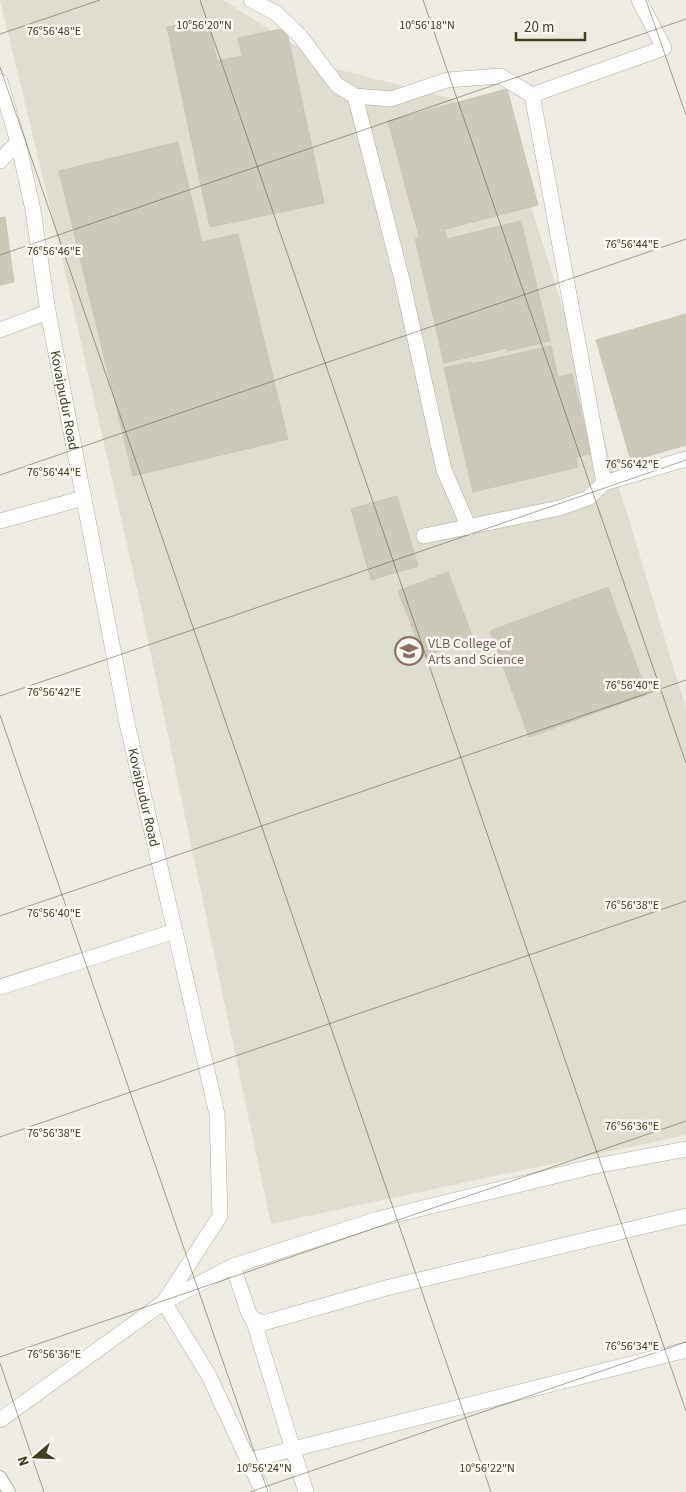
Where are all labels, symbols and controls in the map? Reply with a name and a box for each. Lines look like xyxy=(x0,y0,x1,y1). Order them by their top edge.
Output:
scale bar xyxy=(516,10,585,42)
text: 10°56'20"N xyxy=(176,17,232,34)
text: 10°56'18"N xyxy=(399,17,455,34)
text: 20 m xyxy=(524,17,554,38)
text: 76°56'48"E xyxy=(27,23,81,40)
text: 76°56'44"E xyxy=(605,236,659,253)
text: 76°56'46"E xyxy=(27,243,81,260)
street label: Kovaipudur Road xyxy=(45,349,83,452)
text: 76°56'42"E xyxy=(605,456,659,473)
text: 76°56'44"E xyxy=(27,464,81,481)
place label: VLB College of Arts and Science xyxy=(428,634,524,670)
school or university icon: VLB College of Arts and Science xyxy=(394,636,424,666)
text: 76°56'40"E xyxy=(605,677,659,694)
text: 76°56'42"E xyxy=(27,684,81,701)
street label: Kovaipudur Road xyxy=(122,746,164,849)
text: 76°56'38"E xyxy=(605,897,659,914)
text: 76°56'40"E xyxy=(27,905,81,922)
text: 76°56'36"E xyxy=(605,1118,659,1135)
text: 76°56'38"E xyxy=(27,1125,81,1142)
text: 76°56'34"E xyxy=(605,1338,659,1355)
text: 76°56'36"E xyxy=(27,1346,81,1363)
north arrow xyxy=(10,1432,60,1482)
text: N xyxy=(13,1453,35,1469)
text: 10°56'24"N xyxy=(236,1460,292,1477)
text: 10°56'22"N xyxy=(459,1460,515,1477)

